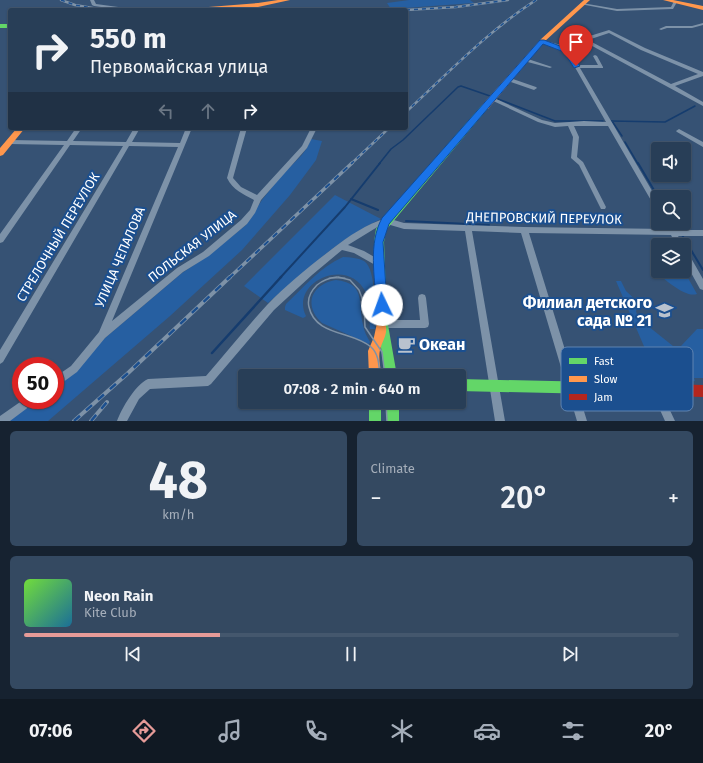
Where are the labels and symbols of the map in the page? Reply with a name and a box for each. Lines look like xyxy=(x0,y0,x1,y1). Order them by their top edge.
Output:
pin xyxy=(559,25,593,66)
street label: СТРЕЛОЧНЫЙ ПЕРЕУЛОК xyxy=(13,169,103,304)
street label: УЛИЦА ЧЕПАЛОВА xyxy=(92,204,148,310)
street label: ПОЛЬСКАЯ УЛИЦА xyxy=(145,207,239,285)
street label: ДНЕПРОВСКИЙ ПЕРЕУЛОК xyxy=(465,209,622,227)
position arrow xyxy=(361,284,403,326)
place label: Филиал детского сада № 21 xyxy=(523,293,652,330)
school or university icon: Филиал детского сада № 21 xyxy=(655,301,675,321)
cafe icon: Океан xyxy=(396,334,416,354)
place label: Океан xyxy=(419,335,465,354)
legend xyxy=(561,347,693,411)
text: Fast xyxy=(594,355,614,368)
speed limit sign: 50 xyxy=(12,357,64,409)
text: Slow xyxy=(594,373,618,386)
text: Jam xyxy=(594,391,613,404)

